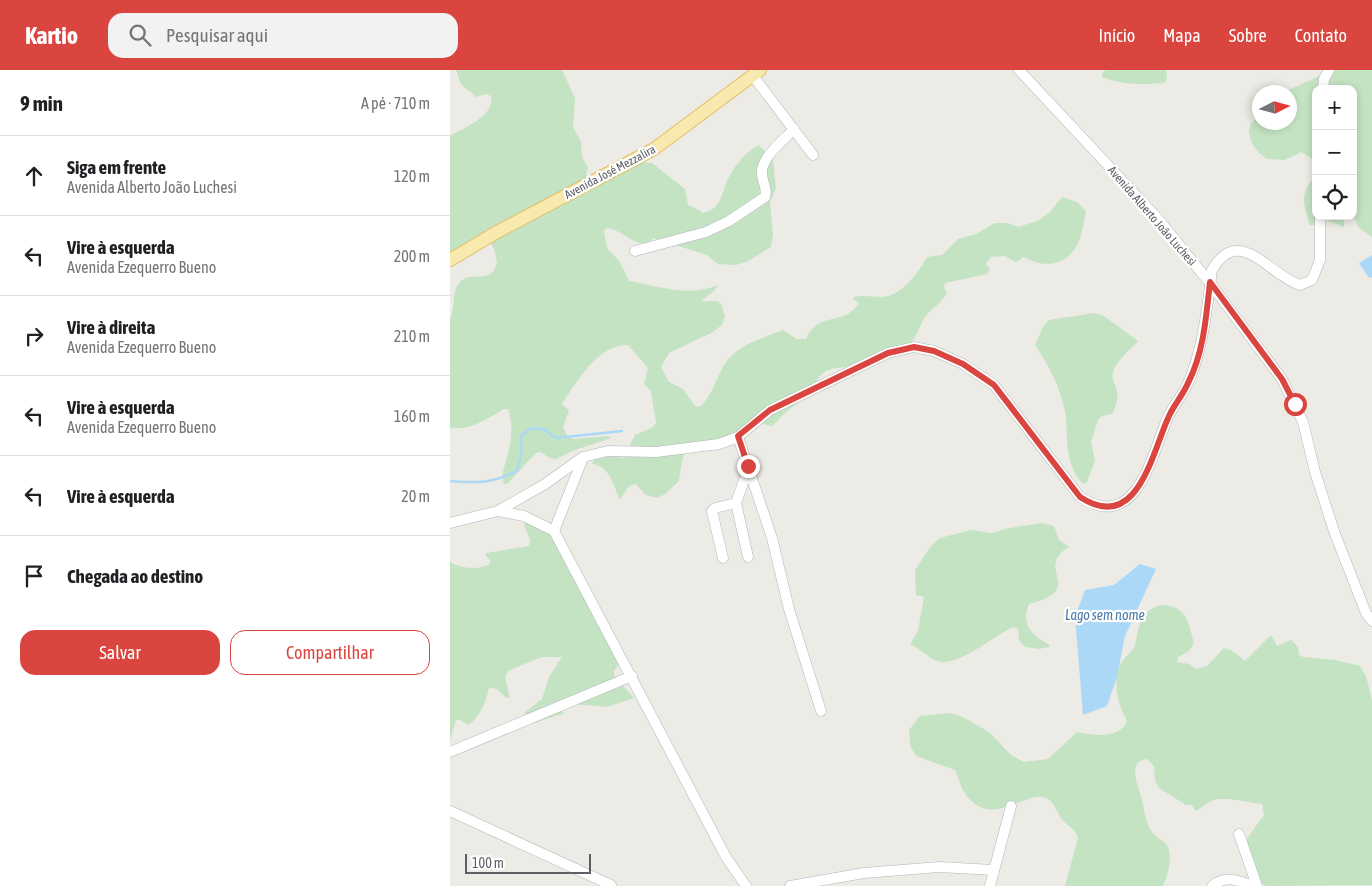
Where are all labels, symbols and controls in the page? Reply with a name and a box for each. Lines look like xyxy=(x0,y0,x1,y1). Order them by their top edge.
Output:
search box xyxy=(108,13,458,58)
icon: search xyxy=(126,21,154,49)
text: Kartio xyxy=(25,22,78,49)
text: Pesquisar aqui xyxy=(166,24,268,46)
text: Início xyxy=(1099,25,1135,46)
text: Mapa xyxy=(1163,25,1201,46)
text: Sobre xyxy=(1229,25,1267,46)
text: Contato xyxy=(1295,25,1347,46)
north arrow xyxy=(1252,85,1297,130)
map controls xyxy=(1312,85,1357,220)
button: + xyxy=(1312,85,1357,130)
text: 9 min xyxy=(20,91,63,115)
text: A pé · 710 m xyxy=(361,94,430,112)
button: − xyxy=(1312,130,1357,175)
street label: Avenida José Mezzalira xyxy=(562,142,658,202)
text: Siga em frente xyxy=(67,156,166,178)
icon: ahead xyxy=(20,162,48,190)
street label: Avenida Alberto João Luchesi xyxy=(1105,163,1199,269)
text: 120 m xyxy=(394,167,430,185)
button: locate xyxy=(1312,175,1357,220)
text: Avenida Alberto João Luchesi xyxy=(67,178,237,196)
text: Vire à esquerda xyxy=(67,236,175,258)
icon: left xyxy=(20,242,48,270)
text: 200 m xyxy=(394,247,430,265)
text: Avenida Ezequerro Bueno xyxy=(67,258,216,276)
text: Vire à direita xyxy=(67,316,155,338)
icon: right xyxy=(20,322,48,350)
text: 210 m xyxy=(394,327,430,345)
text: Avenida Ezequerro Bueno xyxy=(67,338,216,356)
route start xyxy=(1284,393,1307,416)
text: Vire à esquerda xyxy=(67,396,175,418)
icon: left xyxy=(20,402,48,430)
text: 160 m xyxy=(394,407,430,425)
text: Avenida Ezequerro Bueno xyxy=(67,418,216,436)
route end xyxy=(737,455,760,478)
icon: left xyxy=(20,482,48,510)
text: Vire à esquerda xyxy=(67,485,175,507)
text: 20 m xyxy=(401,487,430,505)
icon: arrive xyxy=(20,562,48,590)
text: Chegada ao destino xyxy=(67,565,203,587)
water label: Lago sem nome xyxy=(1065,607,1145,623)
button: Salvar xyxy=(20,630,220,675)
button: Compartilhar xyxy=(230,630,430,675)
scale bar xyxy=(465,851,591,874)
text: 100 m xyxy=(472,855,504,871)

